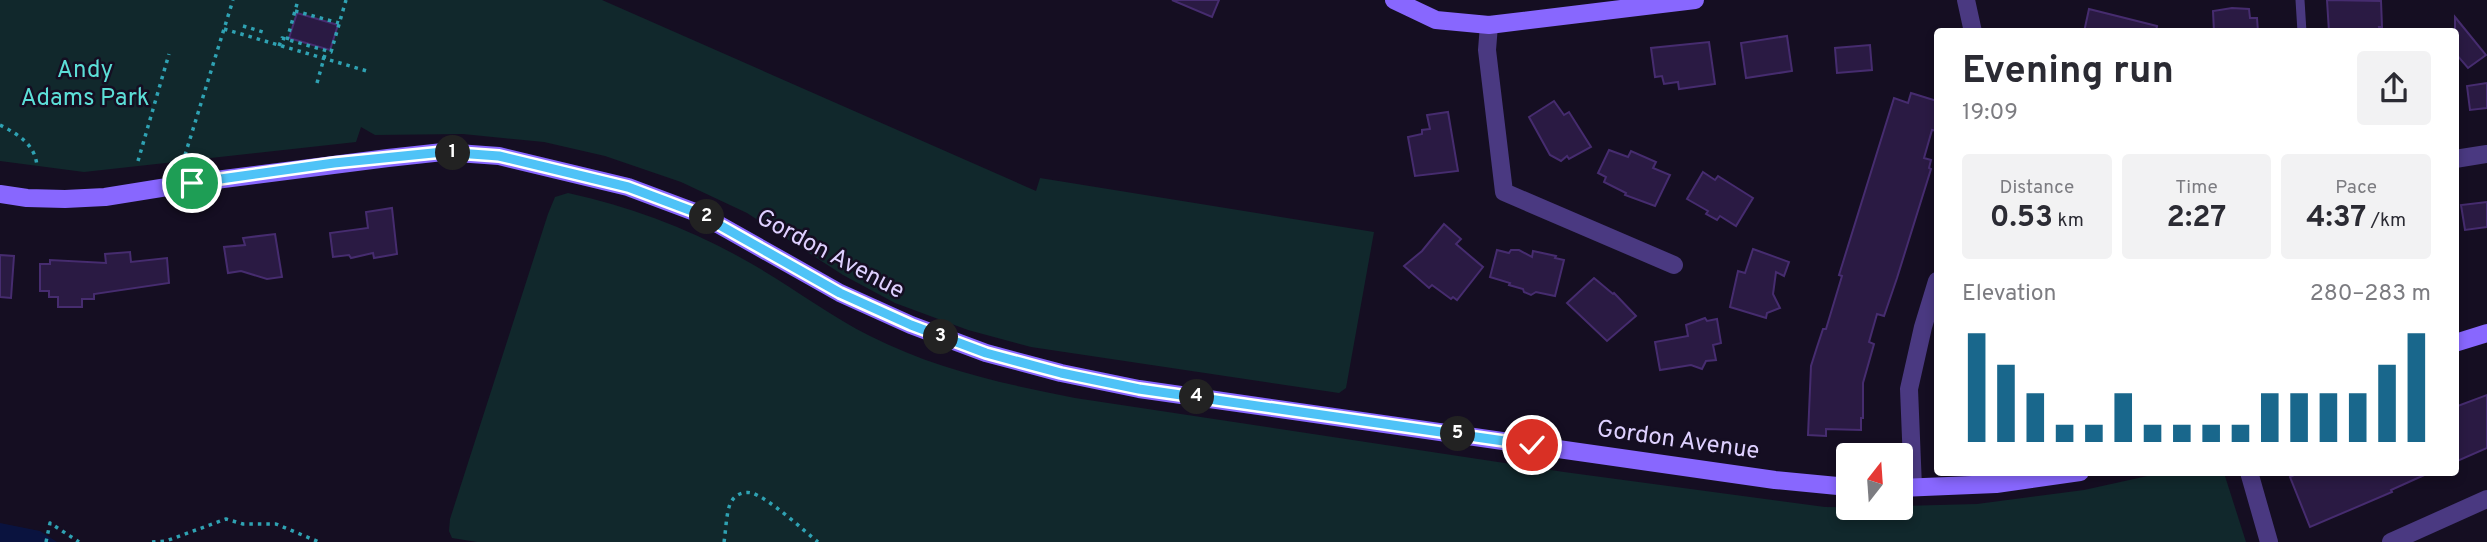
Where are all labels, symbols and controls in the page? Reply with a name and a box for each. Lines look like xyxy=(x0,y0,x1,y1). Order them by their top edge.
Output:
text: Evening run xyxy=(1962,48,2174,97)
button: share xyxy=(2357,51,2431,125)
park label: Andy Adams Park xyxy=(20,56,150,114)
text: 19:09 xyxy=(1962,99,2018,128)
pin: 1 xyxy=(435,136,470,170)
text: 1 xyxy=(449,140,456,164)
pin xyxy=(162,153,222,213)
icon: arrive xyxy=(173,164,211,202)
text: Distance xyxy=(2000,176,2074,200)
text: Time xyxy=(2175,176,2218,200)
text: Pace xyxy=(2335,176,2377,200)
pin: 2 xyxy=(690,200,724,234)
text: 0.53 xyxy=(1990,200,2053,237)
text: 2:27 xyxy=(2167,200,2226,237)
text: 4:37 xyxy=(2306,200,2366,237)
street label: Gordon Avenue xyxy=(751,203,909,307)
text: 2 xyxy=(701,204,712,228)
text: km xyxy=(2053,209,2084,233)
text: /km xyxy=(2366,209,2406,233)
text: Elevation xyxy=(1962,280,2057,309)
text: 280–283 m xyxy=(2310,280,2431,309)
pin: 3 xyxy=(923,320,958,354)
text: 3 xyxy=(935,324,946,348)
pin: 4 xyxy=(1180,380,1214,414)
text: 4 xyxy=(1190,384,1203,408)
pin xyxy=(1502,415,1562,475)
street label: Gordon Avenue xyxy=(1595,415,1761,467)
pin: 5 xyxy=(1440,416,1476,452)
text: 5 xyxy=(1452,421,1463,445)
icon: check xyxy=(1513,426,1551,464)
north arrow xyxy=(1836,443,1913,520)
map controls xyxy=(1836,443,1913,520)

